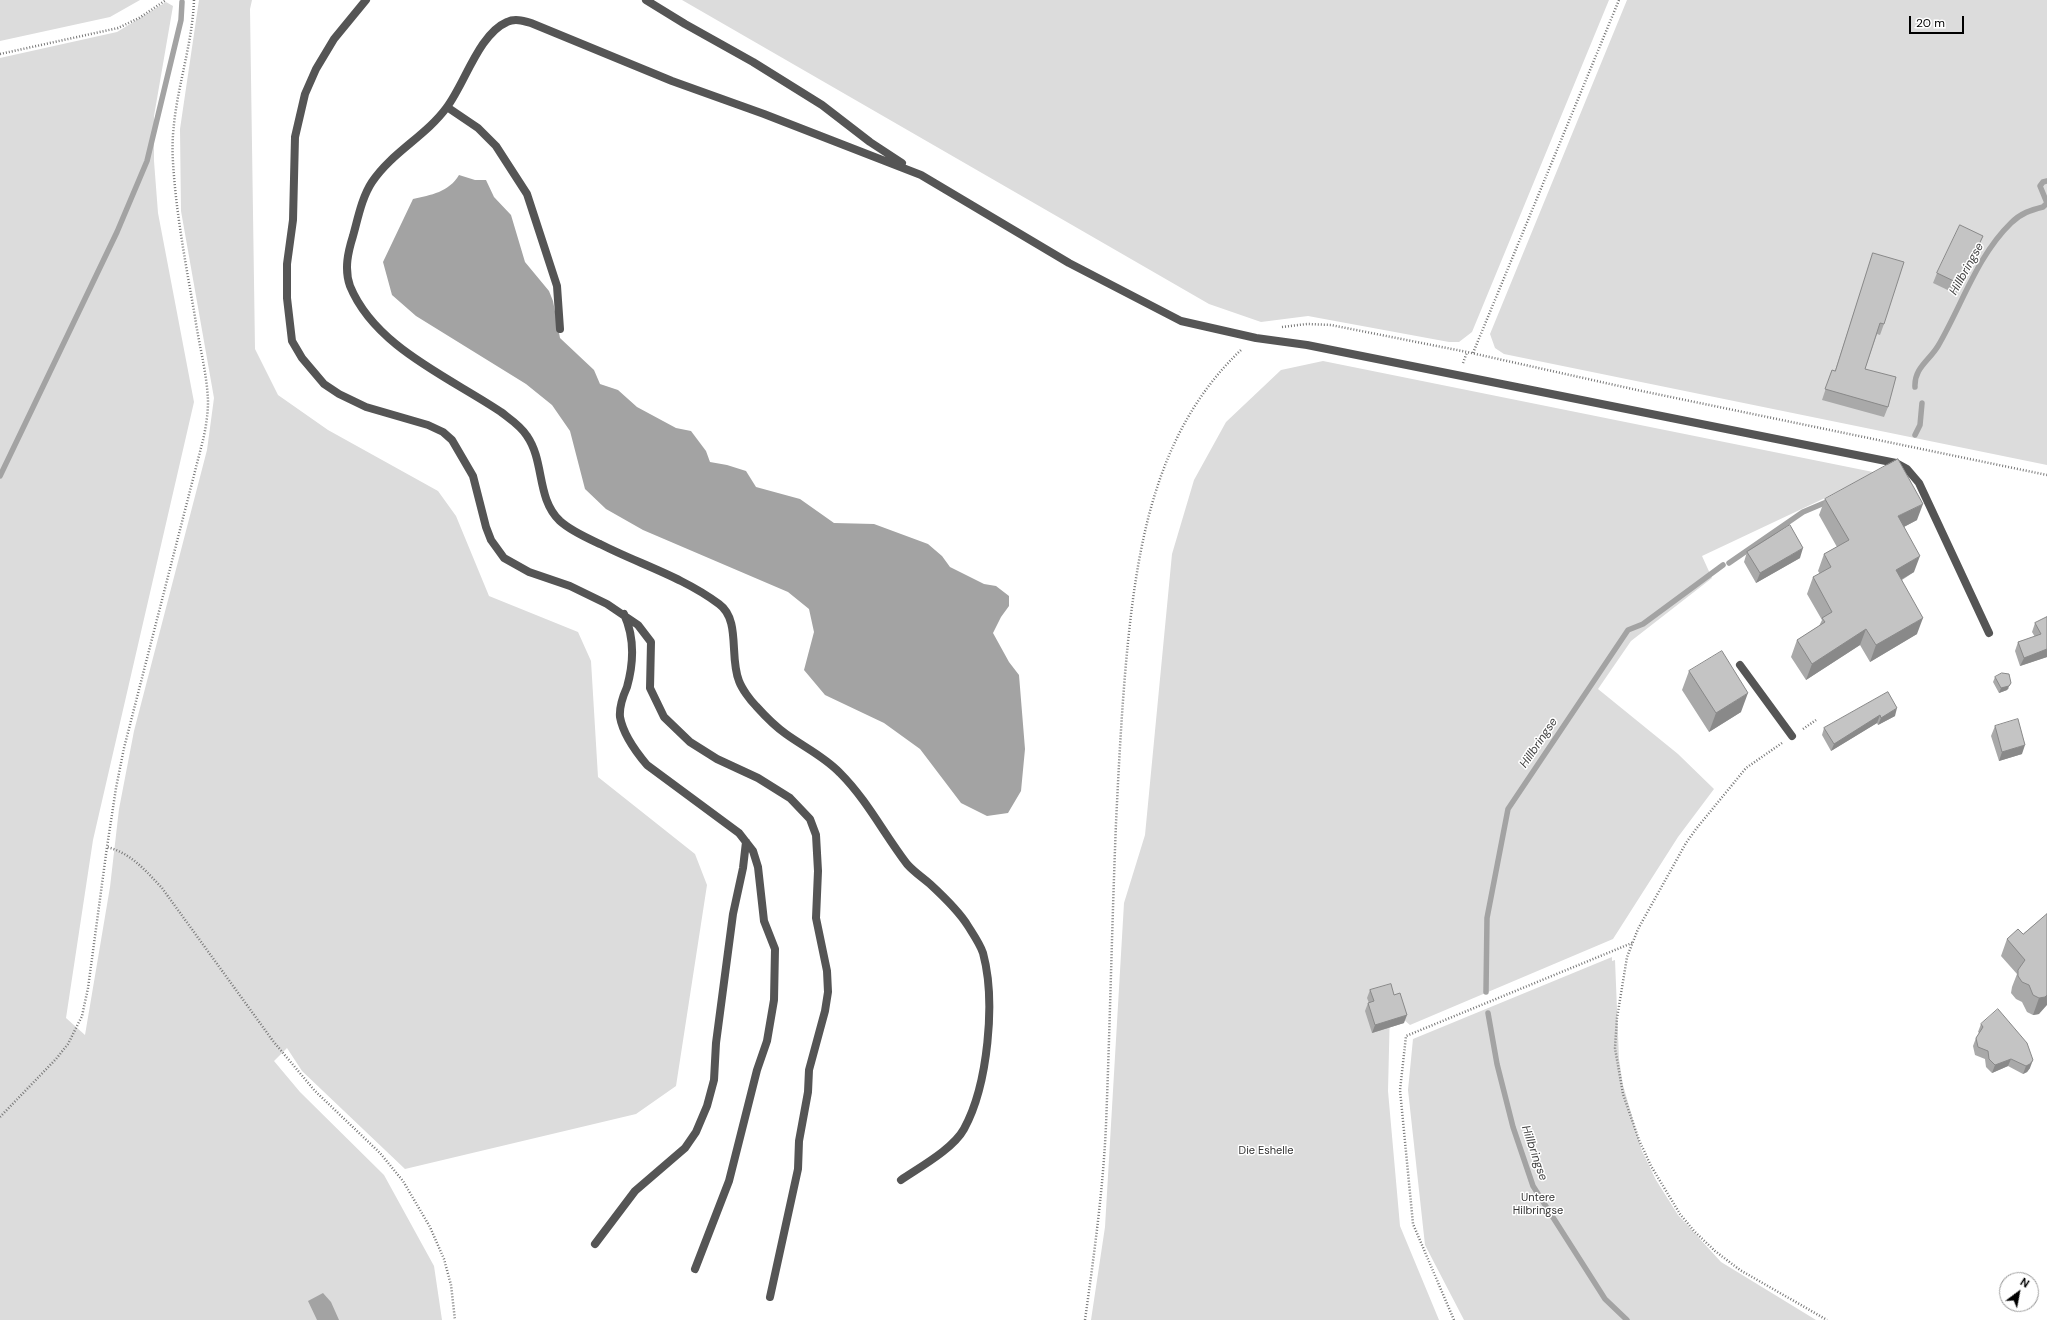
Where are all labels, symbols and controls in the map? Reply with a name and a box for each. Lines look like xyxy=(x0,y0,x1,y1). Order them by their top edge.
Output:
scale bar xyxy=(1911,8,1966,34)
text: 20 m xyxy=(1916,15,1945,31)
water label: Hillbringse xyxy=(1947,240,1987,298)
water label: Hillbringse xyxy=(1517,715,1561,771)
water label: Hillbringse xyxy=(1518,1124,1550,1182)
park label: Die Eshelle xyxy=(1239,1144,1293,1158)
park label: Untere Hilbringse xyxy=(1513,1191,1563,1217)
north arrow xyxy=(1999,1272,2039,1312)
text: N xyxy=(2018,1275,2032,1291)

